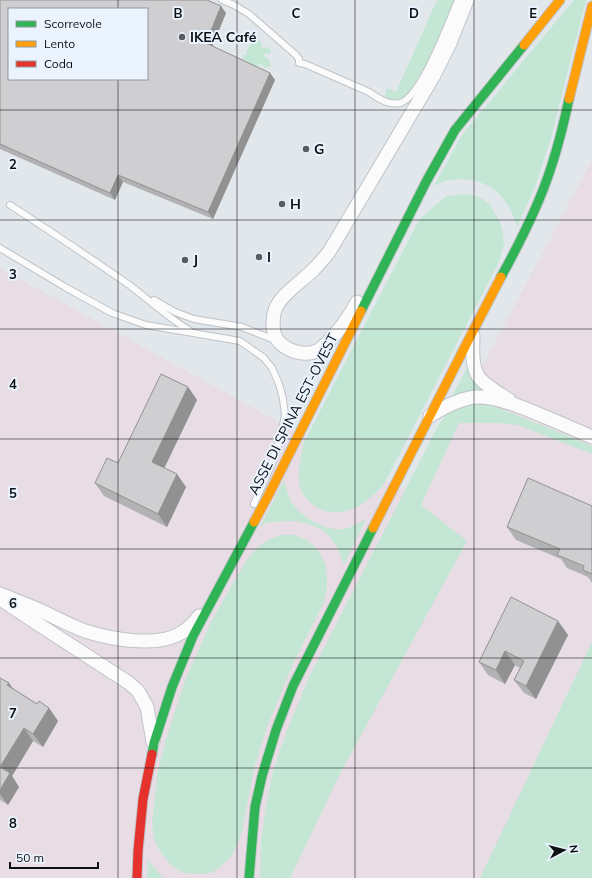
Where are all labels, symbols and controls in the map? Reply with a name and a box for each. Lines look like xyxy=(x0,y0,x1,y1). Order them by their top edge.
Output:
text: B xyxy=(174,5,183,21)
text: C xyxy=(292,5,301,21)
text: D xyxy=(409,5,419,21)
text: E xyxy=(529,5,537,21)
legend xyxy=(8,8,148,80)
text: Scorrevole xyxy=(44,16,102,31)
place label: IKEA Café xyxy=(190,28,257,46)
marker: IKEA Café xyxy=(177,32,187,42)
text: Lento xyxy=(44,36,75,51)
text: Coda xyxy=(44,56,73,71)
place label: G xyxy=(314,140,324,158)
marker: G xyxy=(301,144,311,154)
text: 2 xyxy=(9,156,17,172)
place label: H xyxy=(290,195,301,213)
marker: H xyxy=(277,199,287,209)
place label: I xyxy=(267,248,271,266)
place label: J xyxy=(193,251,198,269)
marker: I xyxy=(254,252,264,262)
marker: J xyxy=(180,255,190,265)
text: 3 xyxy=(9,266,17,282)
street label: ASSE DI SPINA EST-OVEST xyxy=(244,330,342,498)
text: 4 xyxy=(9,376,17,392)
text: 5 xyxy=(9,485,17,501)
text: 6 xyxy=(9,595,17,611)
text: 7 xyxy=(9,705,17,721)
text: 8 xyxy=(9,815,17,831)
north arrow xyxy=(544,830,584,870)
scale bar xyxy=(10,844,98,870)
text: N xyxy=(566,844,581,854)
text: 50 m xyxy=(16,850,44,865)

